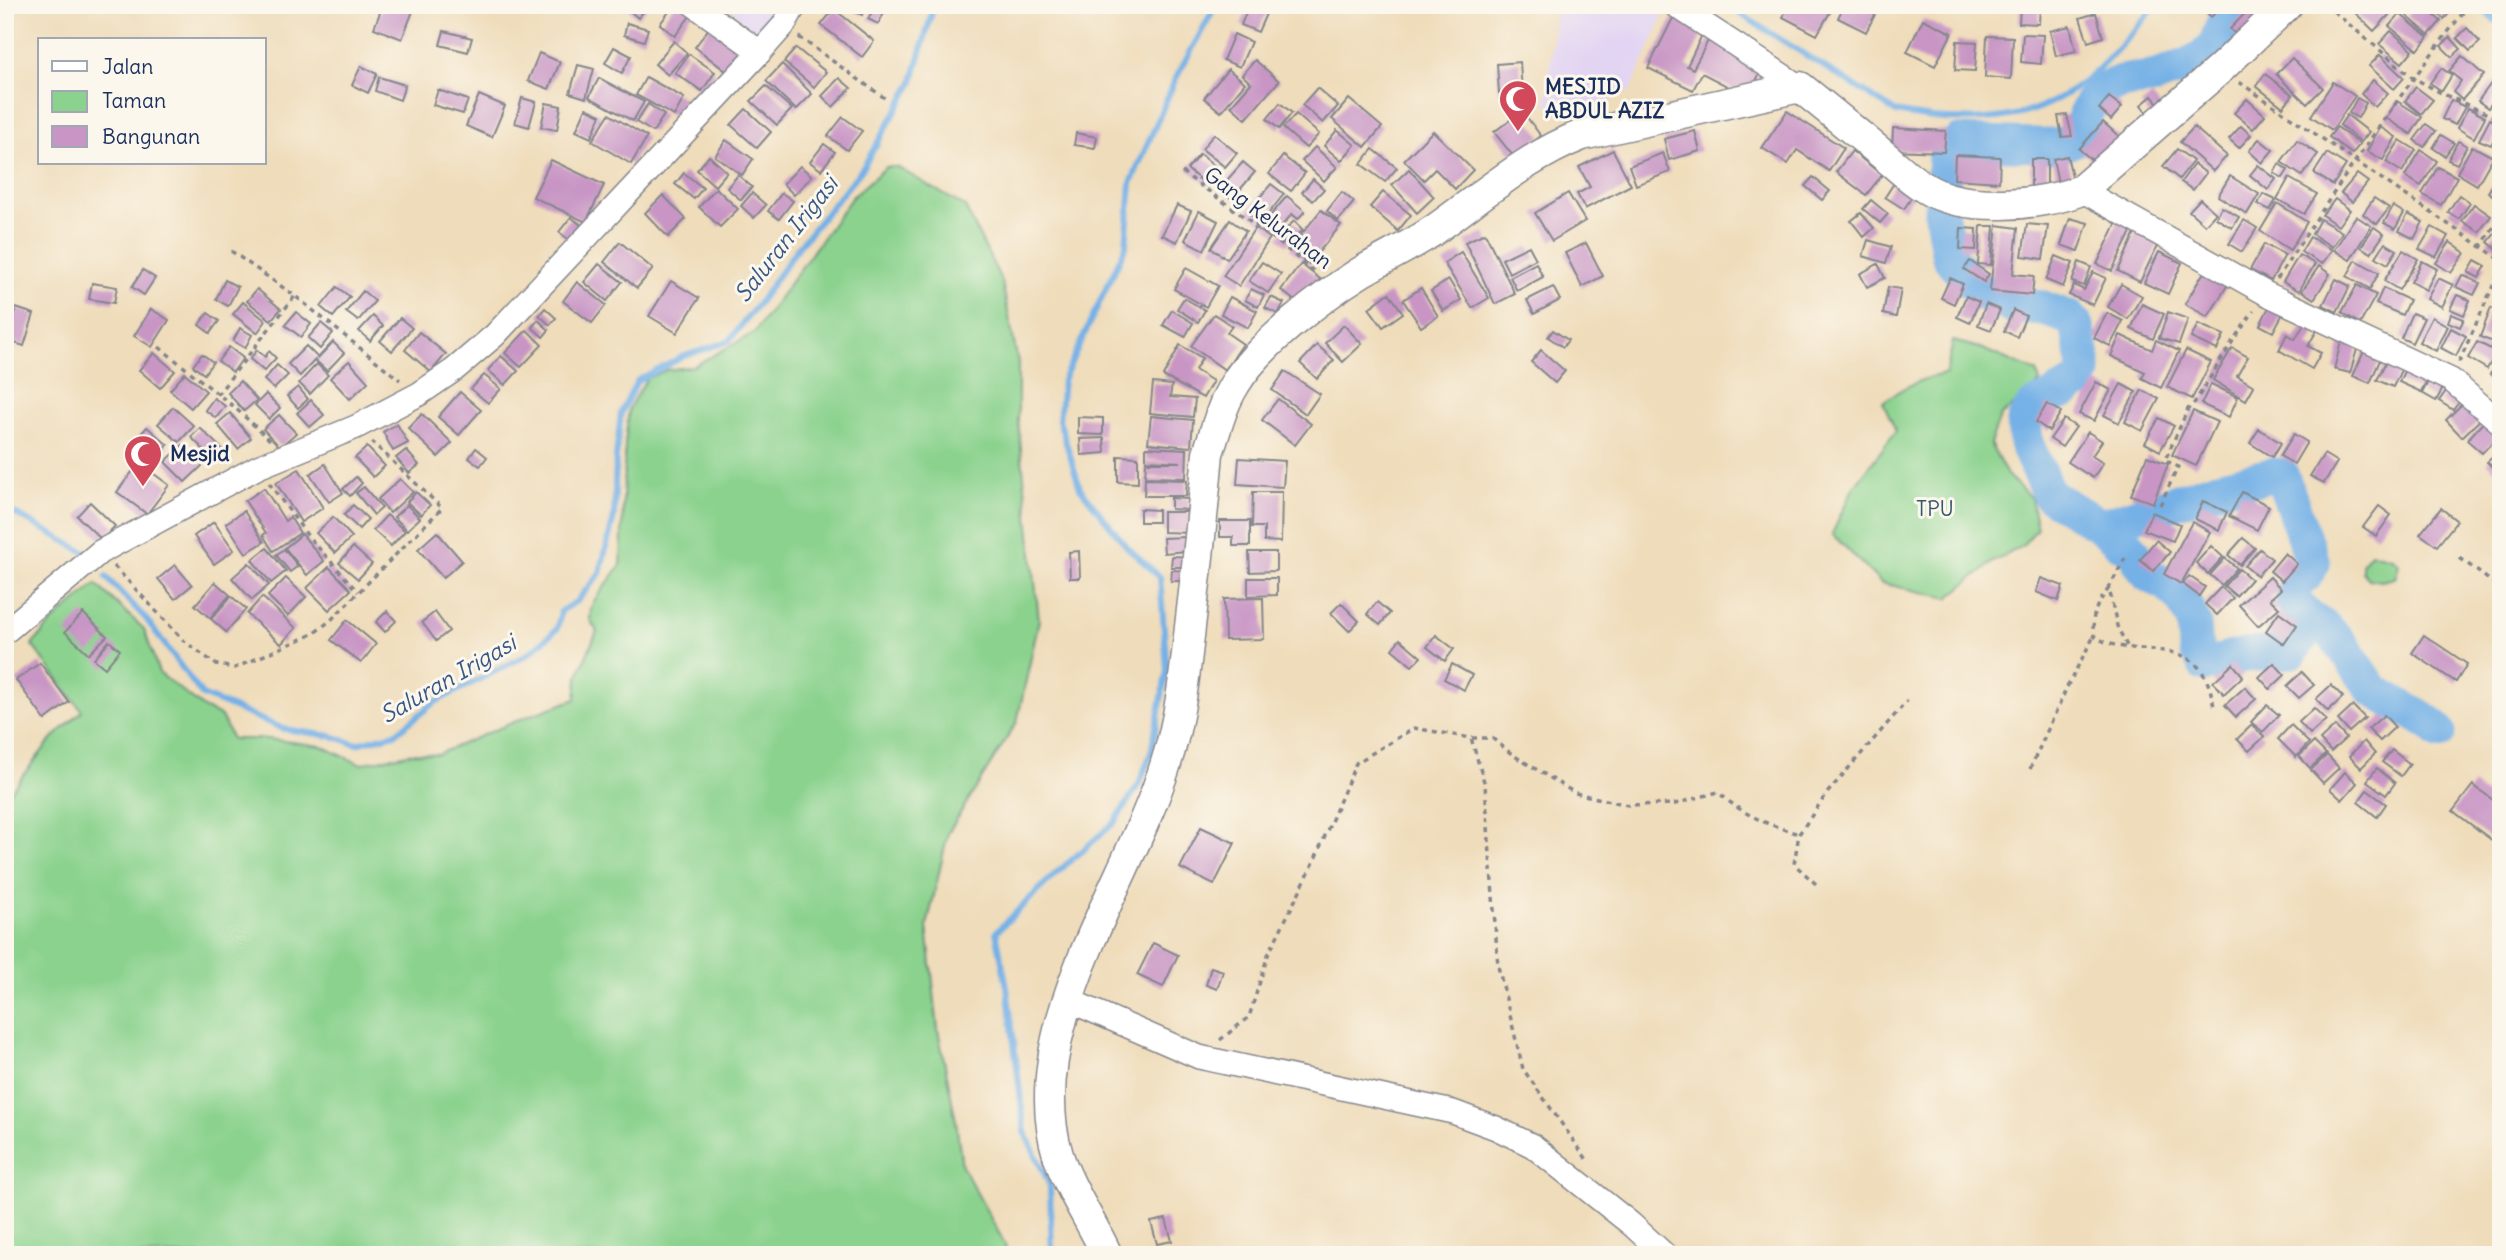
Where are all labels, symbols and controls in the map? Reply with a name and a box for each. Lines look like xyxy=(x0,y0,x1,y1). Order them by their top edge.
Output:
legend xyxy=(38,38,266,164)
text: Jalan xyxy=(102,53,153,80)
place label: MESJID ABDUL AZIZ xyxy=(1545,73,1664,124)
mosque icon: MESJID ABDUL AZIZ xyxy=(1497,78,1539,133)
text: Taman xyxy=(102,87,166,114)
text: Bangunan xyxy=(102,123,200,150)
street label: Gang Kelurahan xyxy=(1199,161,1338,275)
water label: Saluran Irigasi xyxy=(728,168,845,307)
mosque icon: Mesjid xyxy=(122,433,164,488)
place label: Mesjid xyxy=(170,440,230,467)
park label: TPU xyxy=(1916,495,1954,522)
water label: Saluran Irigasi xyxy=(375,627,523,729)

